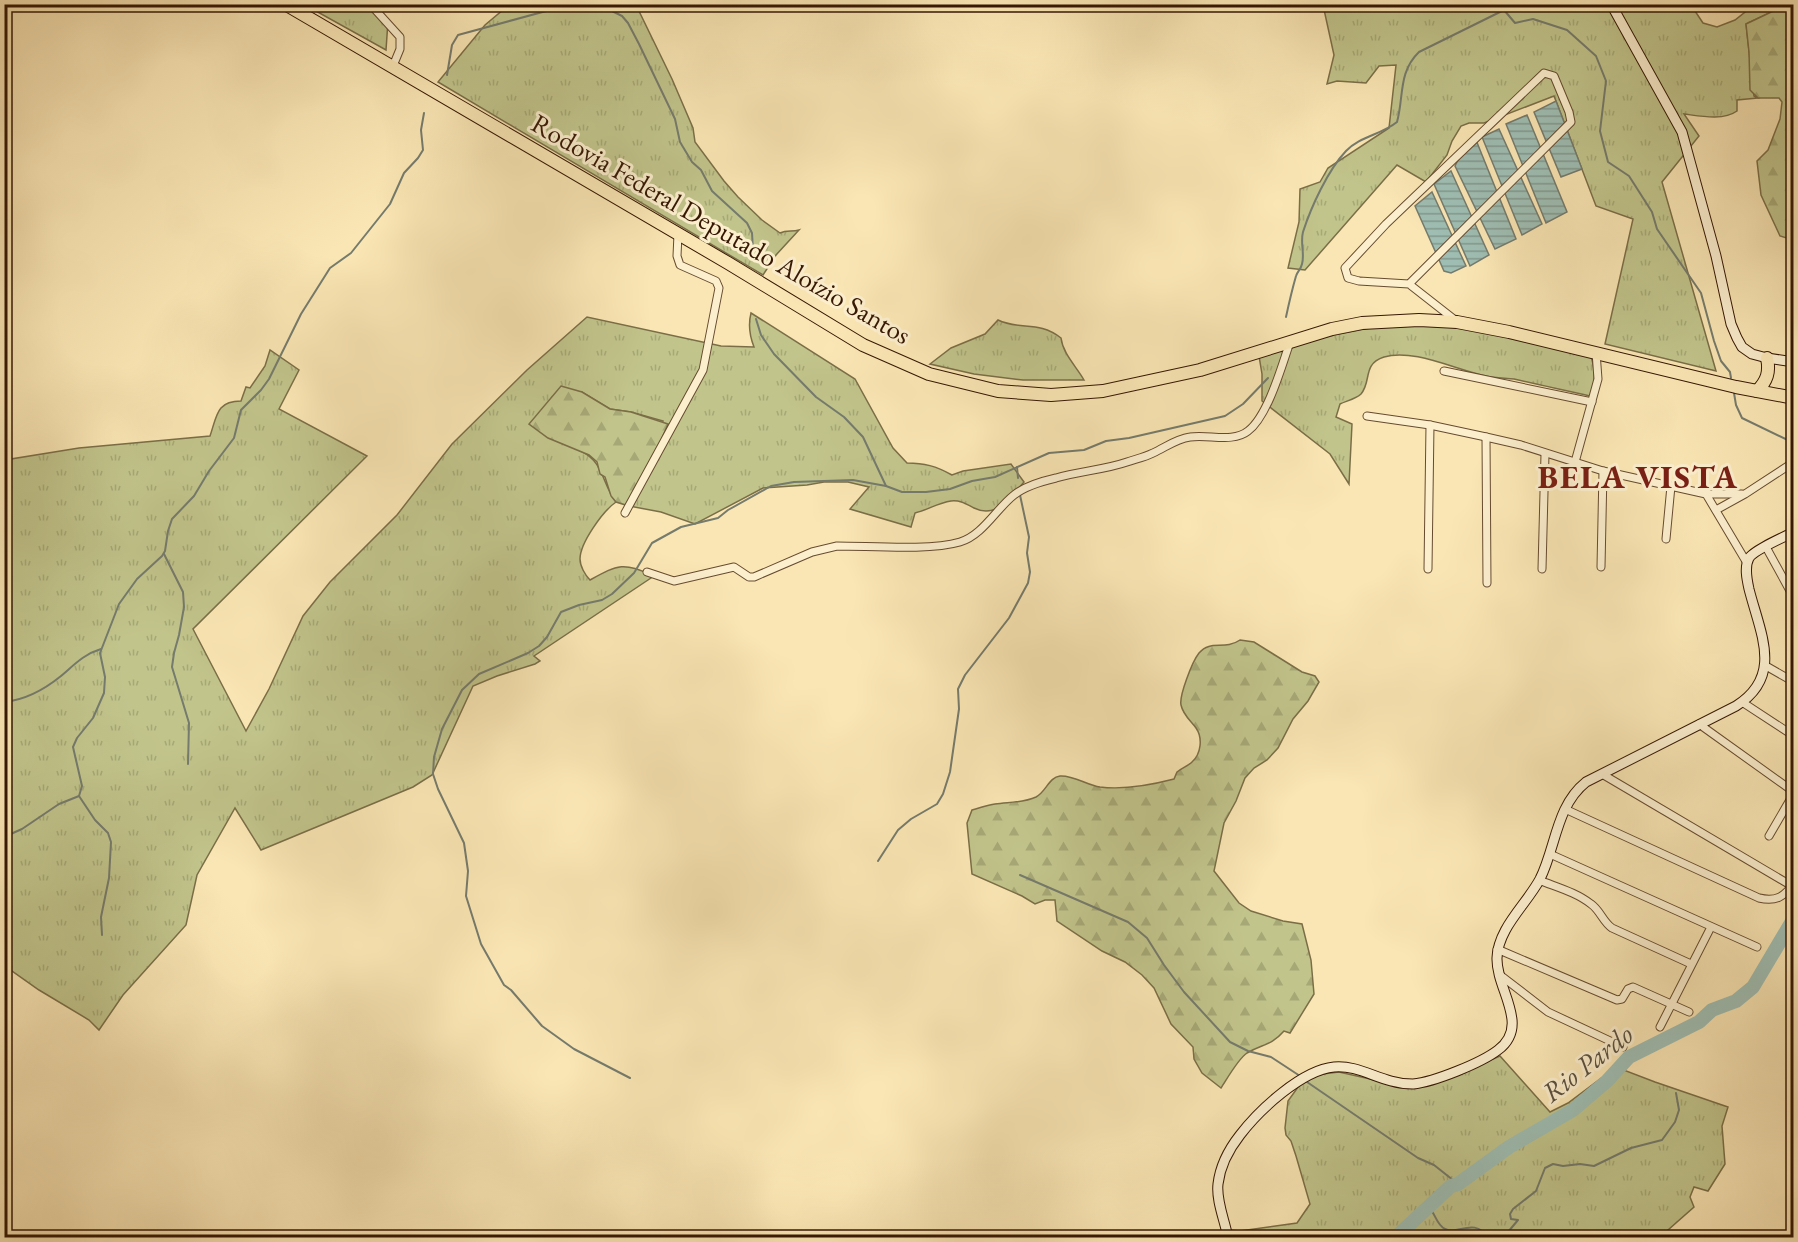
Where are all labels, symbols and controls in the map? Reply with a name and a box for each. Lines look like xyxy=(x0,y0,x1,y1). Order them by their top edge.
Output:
street label: Rodovia Federal Deputado Aloízio Santos xyxy=(525,105,917,352)
district label: BELA VISTA xyxy=(1537,455,1739,498)
water label: Rio Pardo xyxy=(1534,1016,1640,1110)

